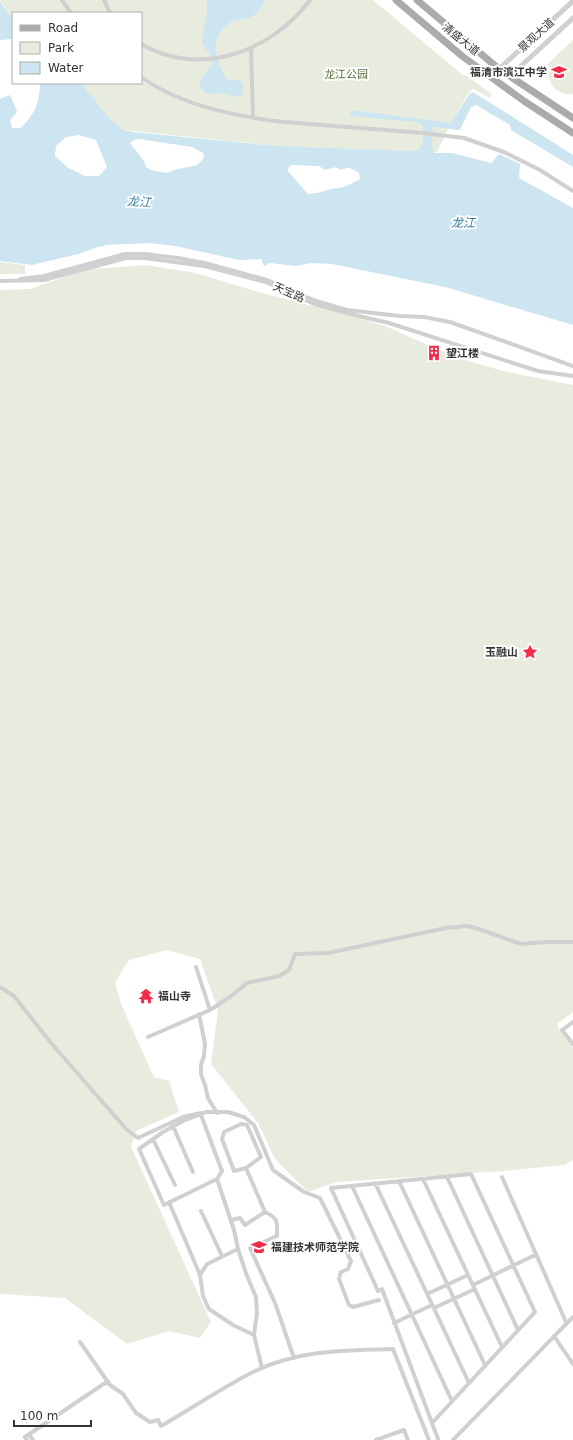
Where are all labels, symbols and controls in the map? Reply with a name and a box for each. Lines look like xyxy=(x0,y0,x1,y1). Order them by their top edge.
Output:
legend xyxy=(12,12,142,84)
street label: 景观大道 xyxy=(516,16,557,55)
street label: 清盛大道 xyxy=(439,20,482,58)
text: Road xyxy=(48,21,78,35)
text: Park xyxy=(48,41,74,55)
text: Water xyxy=(48,61,84,75)
school or university icon: 福清市滨江中学 xyxy=(550,63,568,81)
place label: 福清市滨江中学 xyxy=(470,66,547,79)
park label: 龙江公园 xyxy=(324,68,368,81)
water label: 龙江 xyxy=(127,194,153,210)
water label: 龙江 xyxy=(451,216,477,230)
street label: 天宝路 xyxy=(271,280,307,305)
building icon: 望江楼 xyxy=(425,344,443,362)
place label: 望江楼 xyxy=(446,347,479,360)
place icon: 玉融山 xyxy=(521,643,539,661)
place label: 玉融山 xyxy=(485,646,518,659)
temple icon: 福山寺 xyxy=(137,987,155,1005)
place label: 福山寺 xyxy=(158,990,191,1003)
school or university icon: 福建技术师范学院 xyxy=(250,1238,268,1256)
place label: 福建技术师范学院 xyxy=(271,1241,359,1254)
scale bar xyxy=(14,1402,91,1428)
text: 100 m xyxy=(20,1409,58,1423)

